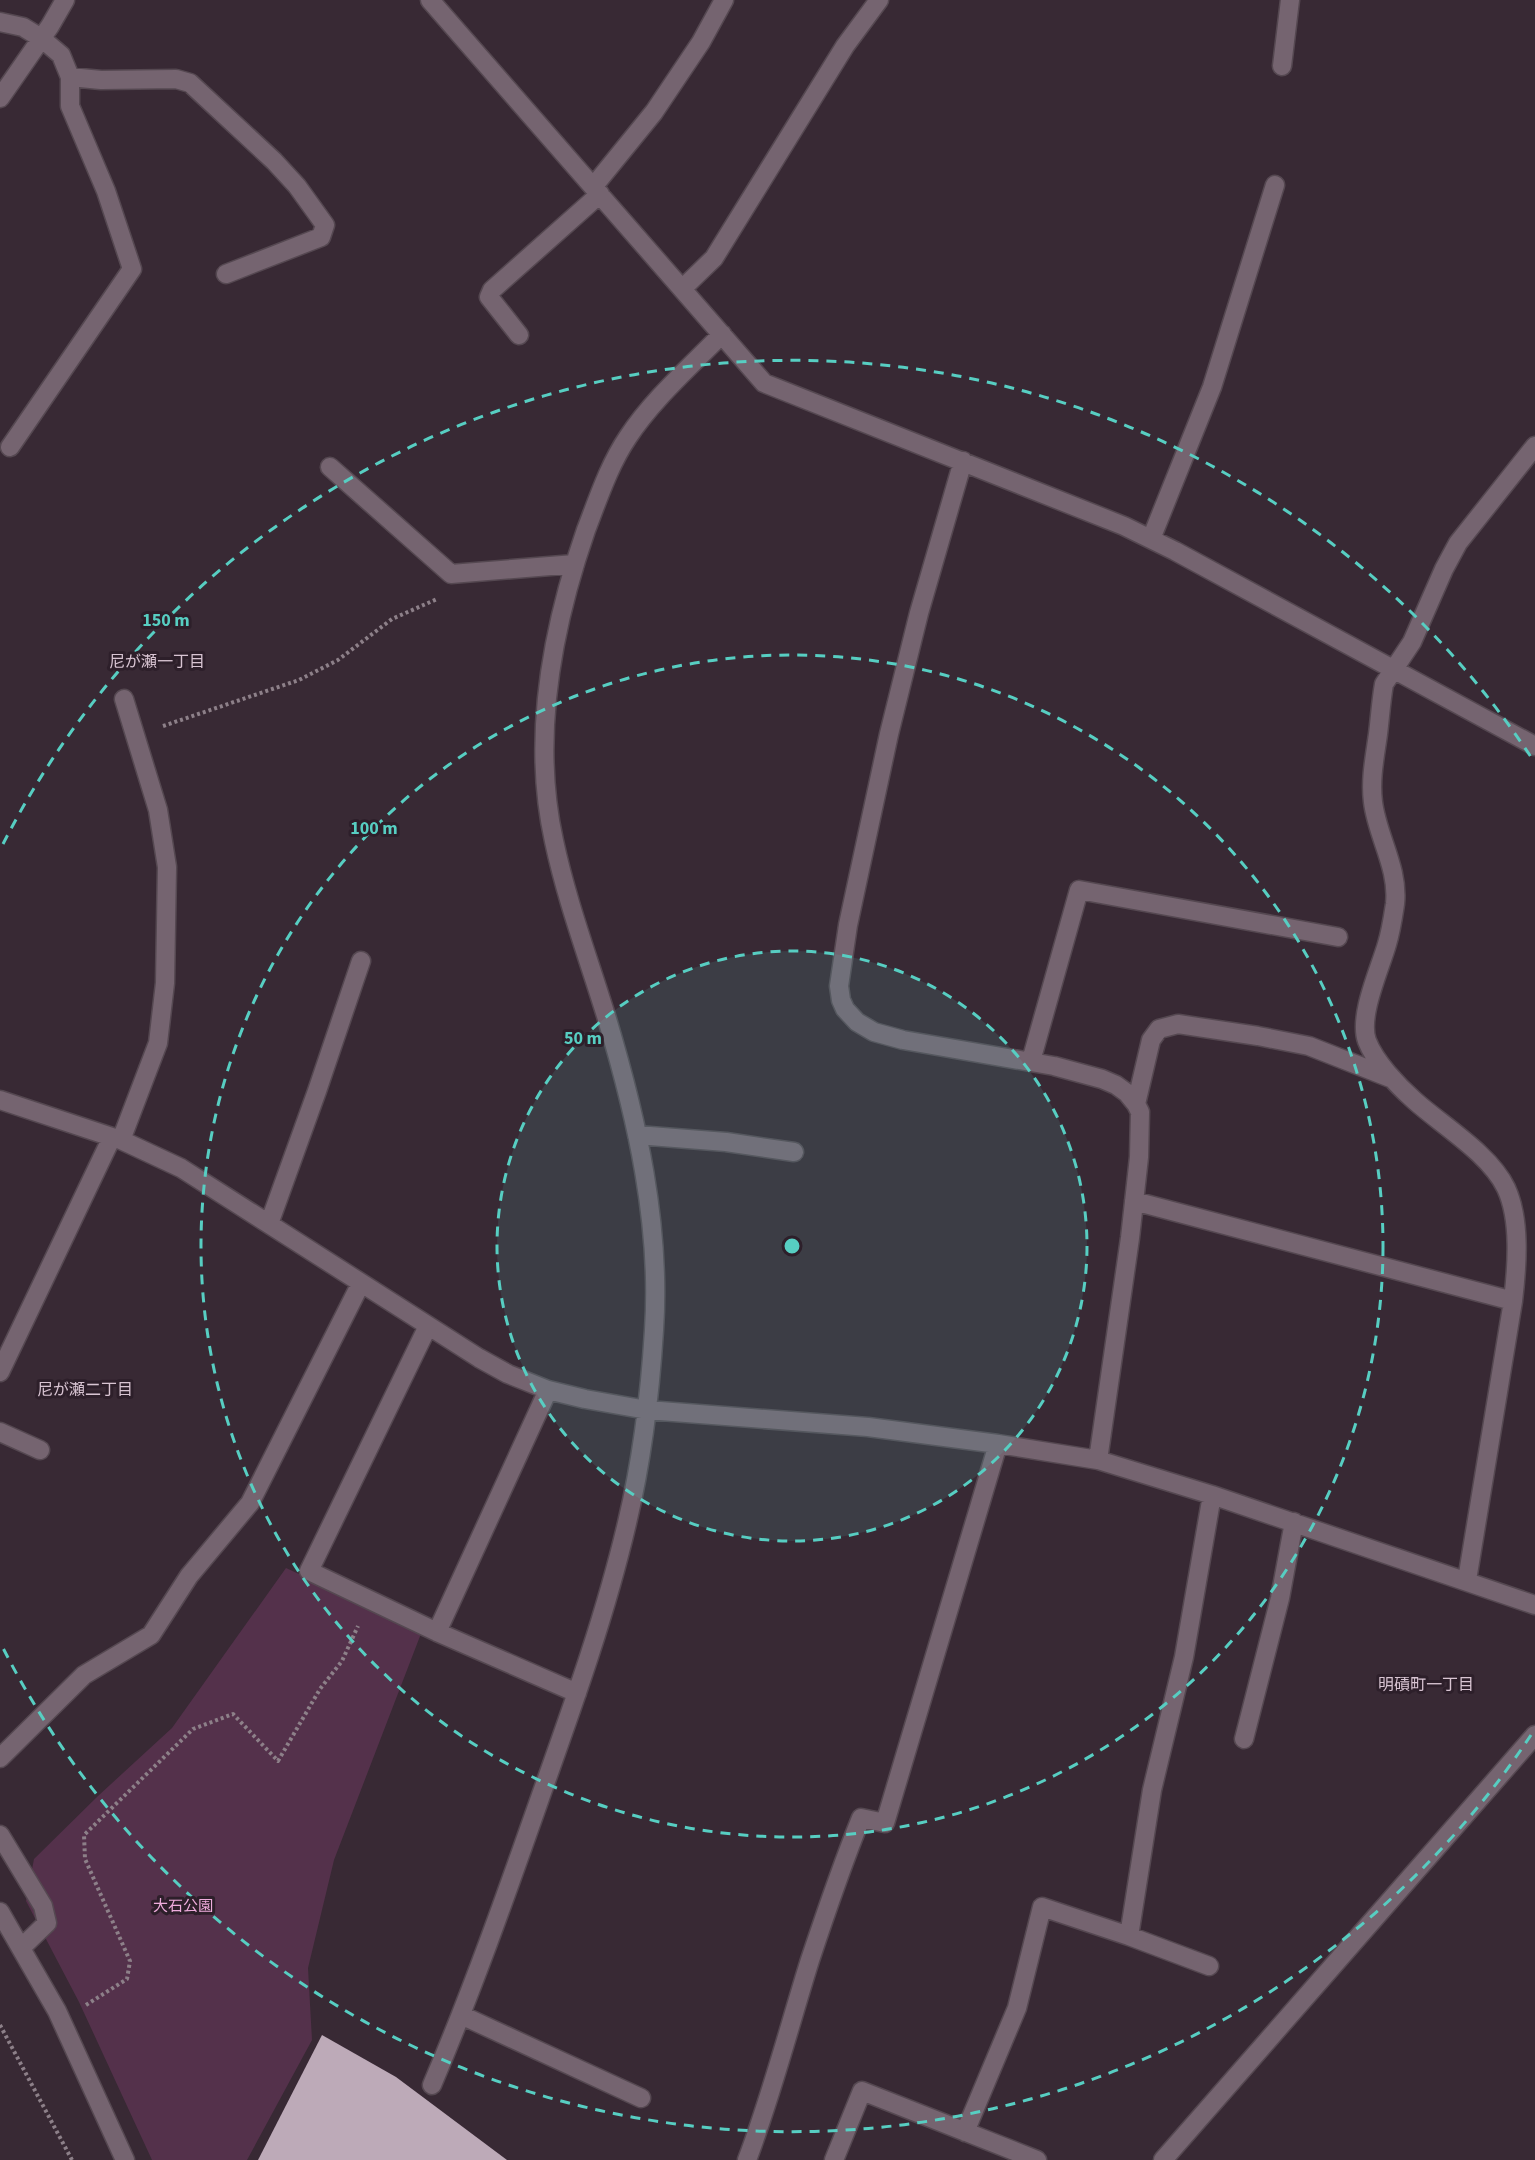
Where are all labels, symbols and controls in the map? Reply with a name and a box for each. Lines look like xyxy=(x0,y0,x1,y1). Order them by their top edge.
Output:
text: 150 m xyxy=(142,608,190,633)
district label: 尼が瀬一丁目 xyxy=(109,651,205,673)
text: 100 m xyxy=(350,816,398,841)
text: 50 m xyxy=(564,1026,602,1051)
centre of rings xyxy=(782,1236,802,1256)
district label: 尼が瀬二丁目 xyxy=(37,1379,133,1401)
district label: 明磧町一丁目 xyxy=(1378,1674,1474,1696)
park label: 大石公園 xyxy=(153,1896,213,1917)

